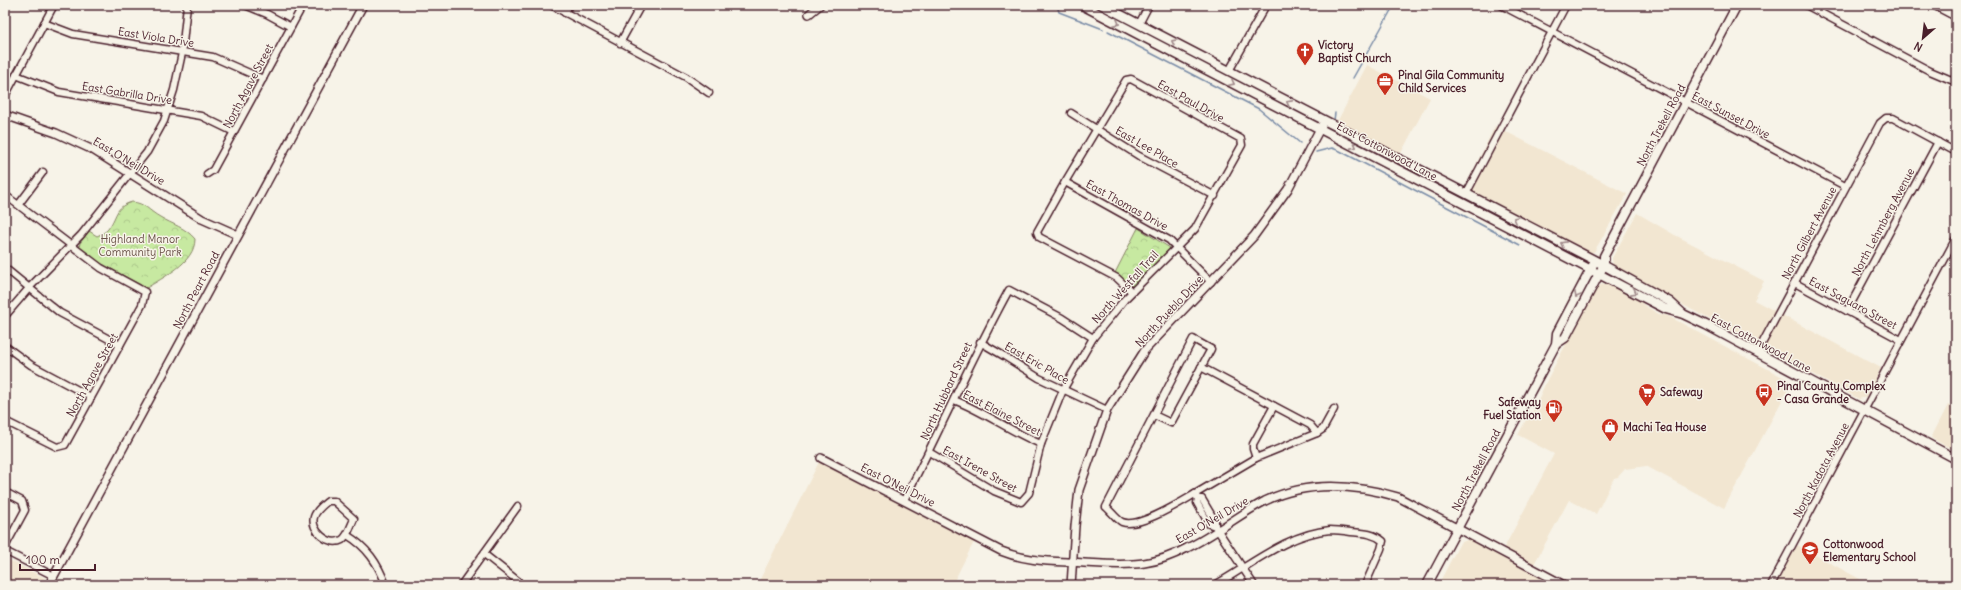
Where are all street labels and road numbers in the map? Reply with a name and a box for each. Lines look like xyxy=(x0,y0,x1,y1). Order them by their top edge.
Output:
street label: East Viola Drive xyxy=(117,24,195,50)
street label: North Agave Street xyxy=(220,41,276,131)
street label: East Paul Drive xyxy=(1155,77,1227,125)
street label: East Gabrilla Drive xyxy=(81,79,173,107)
street label: North Trekell Road xyxy=(1634,81,1689,168)
street label: East Sunset Drive xyxy=(1690,89,1772,141)
street label: East Cottonwood Lane xyxy=(1334,119,1440,183)
street label: East Lee Place xyxy=(1113,123,1181,171)
street label: East O'Neil Drive xyxy=(90,134,168,188)
street label: North Lehmberg Avenue xyxy=(1849,165,1917,278)
street label: East Thomas Drive xyxy=(1083,177,1171,233)
street label: North Gilbert Avenue xyxy=(1779,184,1839,282)
street label: North Peart Road xyxy=(170,248,223,331)
street label: North Westfall Trail xyxy=(1089,248,1161,326)
street label: North Pueblo Drive xyxy=(1132,272,1206,350)
street label: East Saguaro Street xyxy=(1807,274,1900,332)
street label: East Cottonwood Lane xyxy=(1708,311,1814,375)
street label: North Agave Street xyxy=(63,330,121,419)
street label: East Eric Place xyxy=(1002,339,1072,387)
street label: North Hubbard Street xyxy=(917,340,975,442)
street label: East Elaine Street xyxy=(961,387,1044,439)
street label: North Kadota Avenue xyxy=(1790,420,1852,520)
street label: North Trekell Road xyxy=(1449,426,1504,513)
street label: East Irene Street xyxy=(940,443,1020,495)
street label: East O'Neil Drive xyxy=(858,460,938,510)
street label: East O'Neil Drive xyxy=(1173,494,1251,546)

